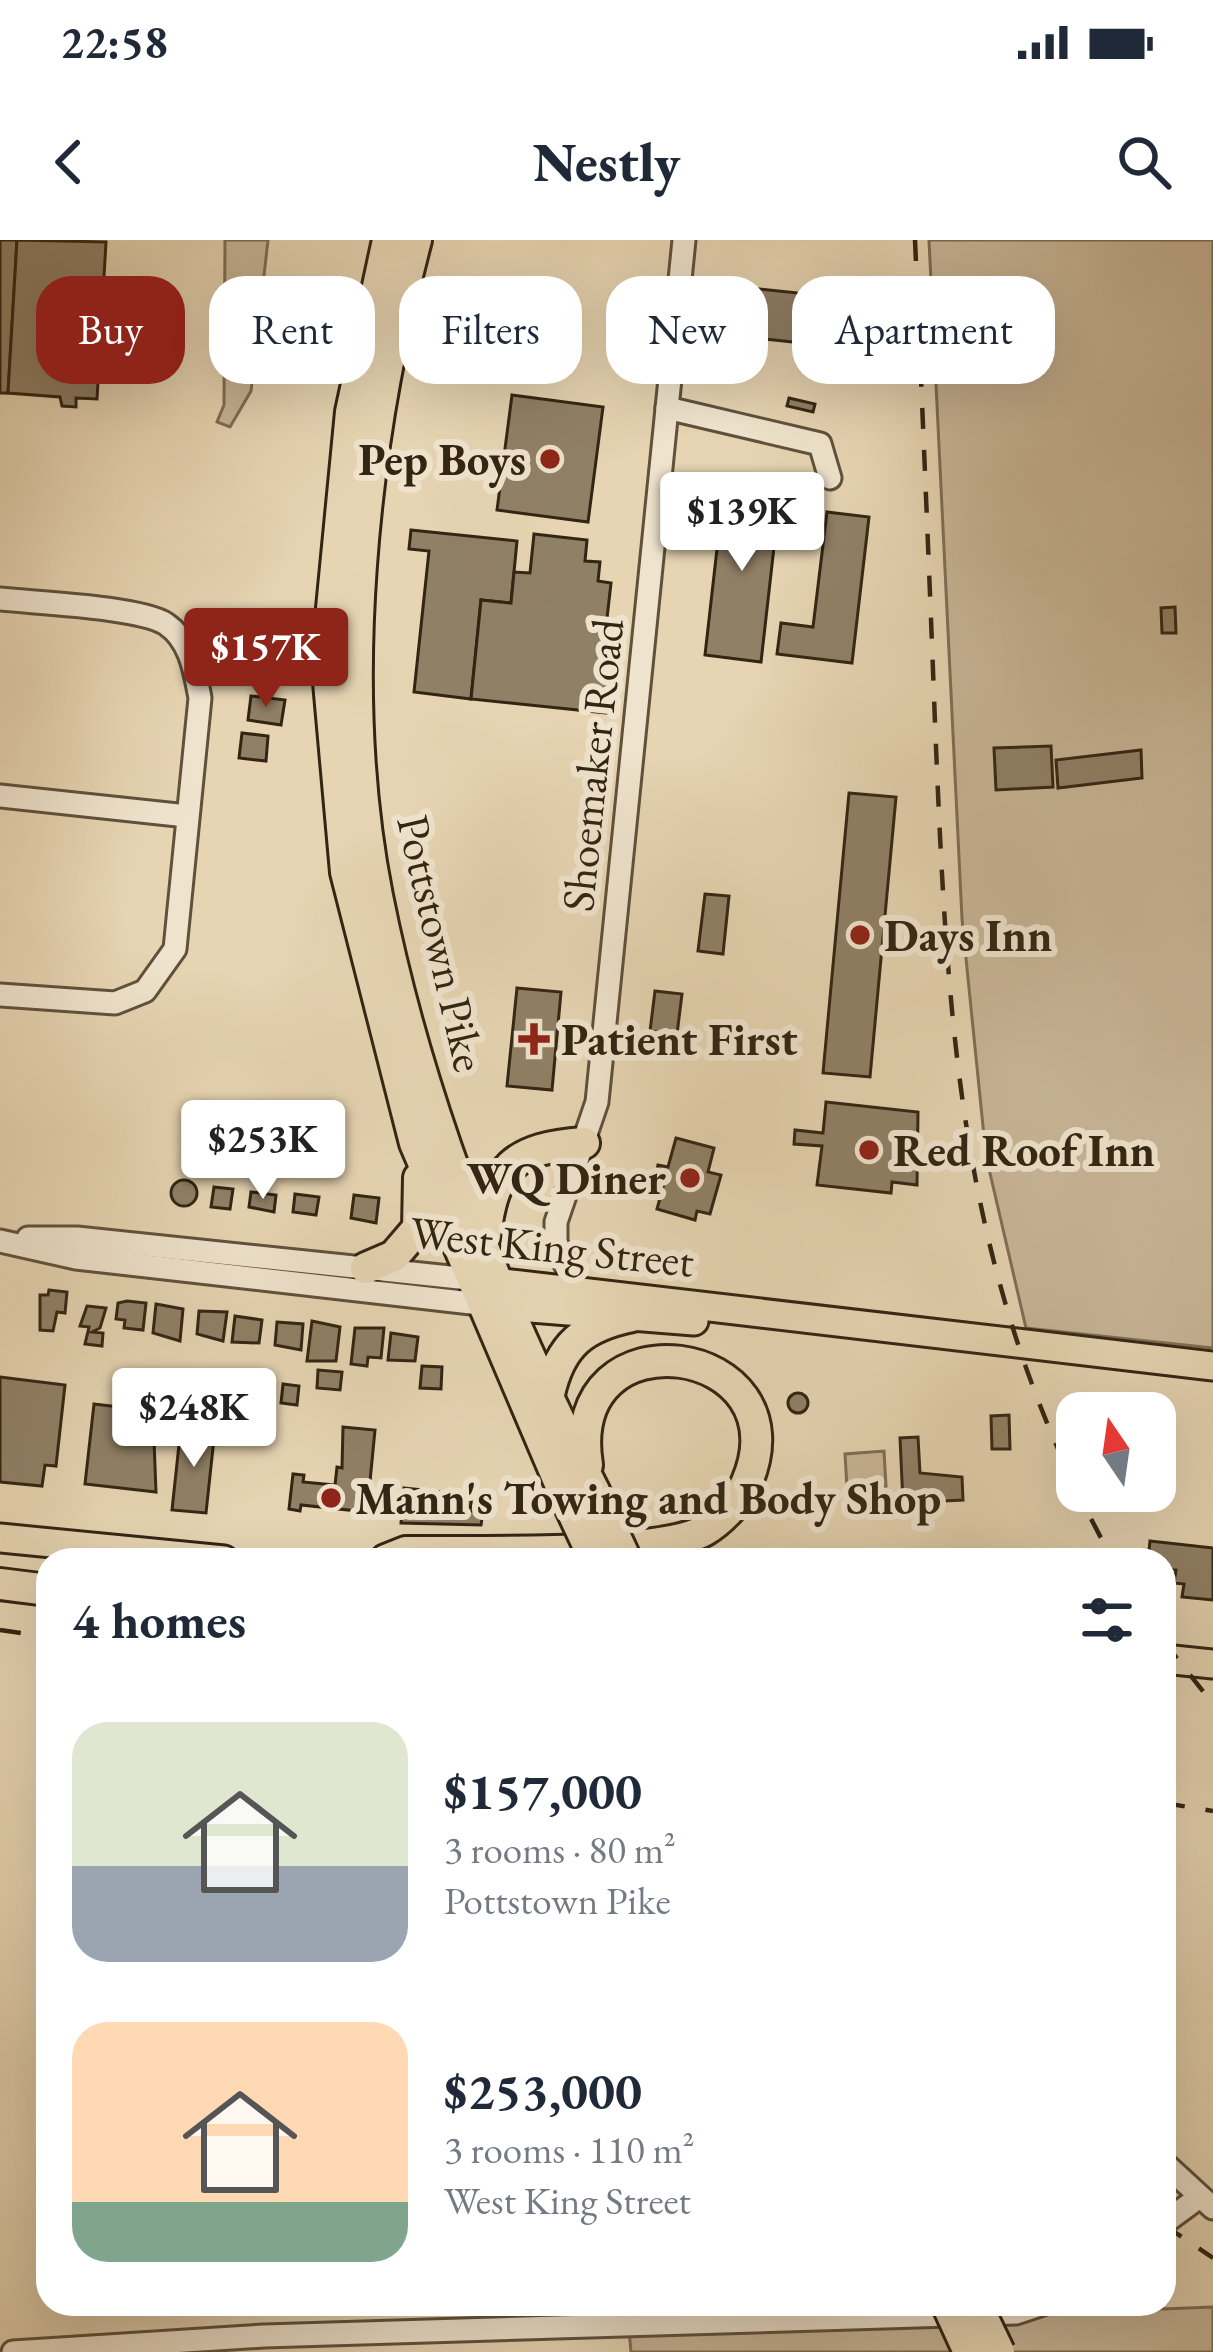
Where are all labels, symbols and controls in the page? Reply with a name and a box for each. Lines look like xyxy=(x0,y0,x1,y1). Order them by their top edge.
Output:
text: 22:58 xyxy=(60,13,168,71)
text: Nestly xyxy=(533,127,680,197)
icon: back xyxy=(36,129,102,195)
icon: search xyxy=(1111,129,1177,195)
chip: Buy xyxy=(36,276,185,384)
chip: Rent xyxy=(209,276,375,384)
chip: Filters xyxy=(399,276,582,384)
chip: New xyxy=(606,276,768,384)
chip: Apartment xyxy=(792,276,1055,384)
place label: Pep Boys xyxy=(358,430,526,488)
marker: Pep Boys xyxy=(537,446,563,472)
pin: $139K xyxy=(658,472,826,574)
text: $139K xyxy=(687,485,797,536)
pin: $157K xyxy=(182,608,350,710)
street label: Shoemaker Road xyxy=(548,616,636,914)
text: $157K xyxy=(211,621,321,672)
street label: Pottstown Pike xyxy=(384,809,500,1077)
place label: Days Inn xyxy=(884,906,1052,964)
marker: Days Inn xyxy=(847,922,873,948)
place label: Patient First xyxy=(561,1010,798,1068)
marker: Patient First xyxy=(518,1023,550,1055)
pin: $253K xyxy=(179,1100,347,1202)
text: $253K xyxy=(208,1113,318,1164)
place label: Red Roof Inn xyxy=(893,1121,1155,1179)
marker: Red Roof Inn xyxy=(856,1137,882,1163)
place label: WQ Diner xyxy=(467,1149,666,1207)
marker: WQ Diner xyxy=(677,1165,703,1191)
street label: West King Street xyxy=(407,1202,697,1290)
pin: $248K xyxy=(110,1368,278,1470)
text: $248K xyxy=(139,1381,249,1432)
north arrow xyxy=(1056,1392,1176,1512)
map controls xyxy=(1056,1392,1176,1512)
place label: Mann's Towing and Body Shop xyxy=(355,1469,941,1528)
marker: Mann's Towing and Body Shop xyxy=(318,1485,344,1511)
text: 4 homes xyxy=(72,1587,246,1653)
icon: filters xyxy=(1074,1587,1140,1653)
text: $157,000 xyxy=(444,1758,642,1824)
icon: home xyxy=(168,1770,312,1914)
text: 3 rooms · 80 m² xyxy=(444,1824,676,1875)
text: Pottstown Pike xyxy=(444,1875,671,1926)
text: $253,000 xyxy=(444,2058,642,2124)
icon: home xyxy=(168,2070,312,2214)
text: 3 rooms · 110 m² xyxy=(444,2124,695,2175)
text: West King Street xyxy=(444,2175,691,2226)

